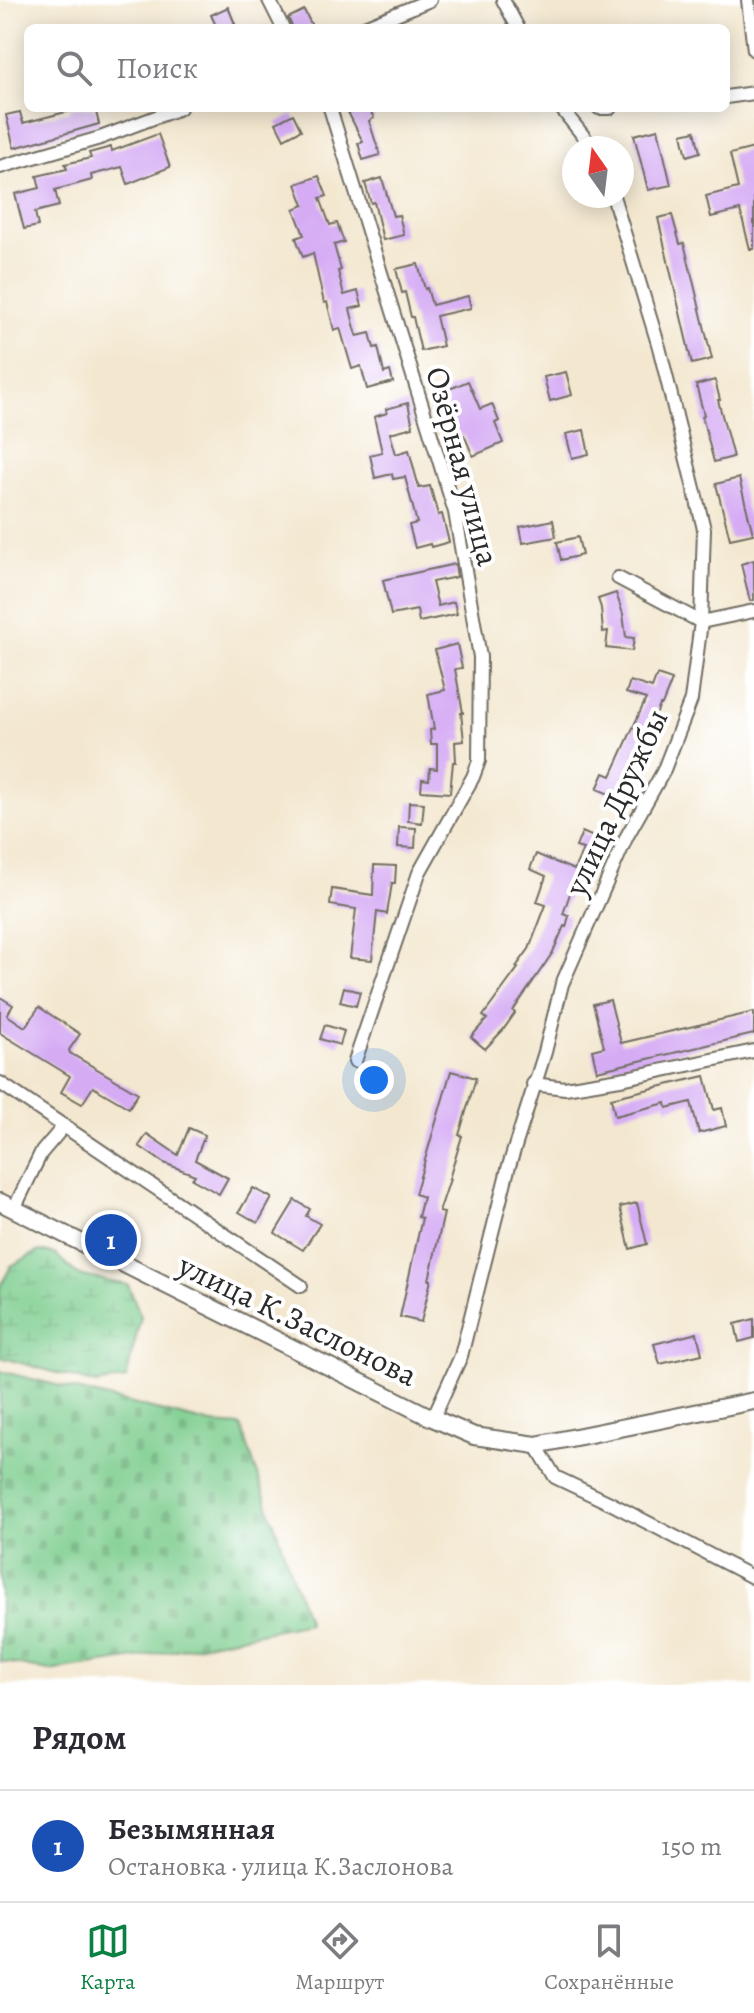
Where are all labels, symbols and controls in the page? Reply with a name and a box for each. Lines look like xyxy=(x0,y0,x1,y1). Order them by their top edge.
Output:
search box xyxy=(24,24,730,112)
icon: search xyxy=(52,46,96,90)
text: Поиск xyxy=(116,48,198,88)
north arrow xyxy=(562,136,634,208)
street label: Озёрная улица xyxy=(415,362,511,571)
street label: улица Дружбы xyxy=(553,701,679,904)
your location xyxy=(354,1060,394,1100)
pin: 1 xyxy=(85,1210,137,1270)
street label: улица К.Заслонова xyxy=(170,1243,425,1397)
text: Рядом xyxy=(32,1714,126,1761)
text: Безымянная xyxy=(108,1809,275,1849)
text: 1 xyxy=(53,1829,63,1864)
text: 150 m xyxy=(661,1829,722,1864)
text: Остановка · улица К.Заслонова xyxy=(108,1849,454,1884)
tab: Карта xyxy=(80,1919,135,1997)
tab: Маршрут xyxy=(295,1919,384,1997)
tab: Сохранённые xyxy=(544,1919,674,1997)

